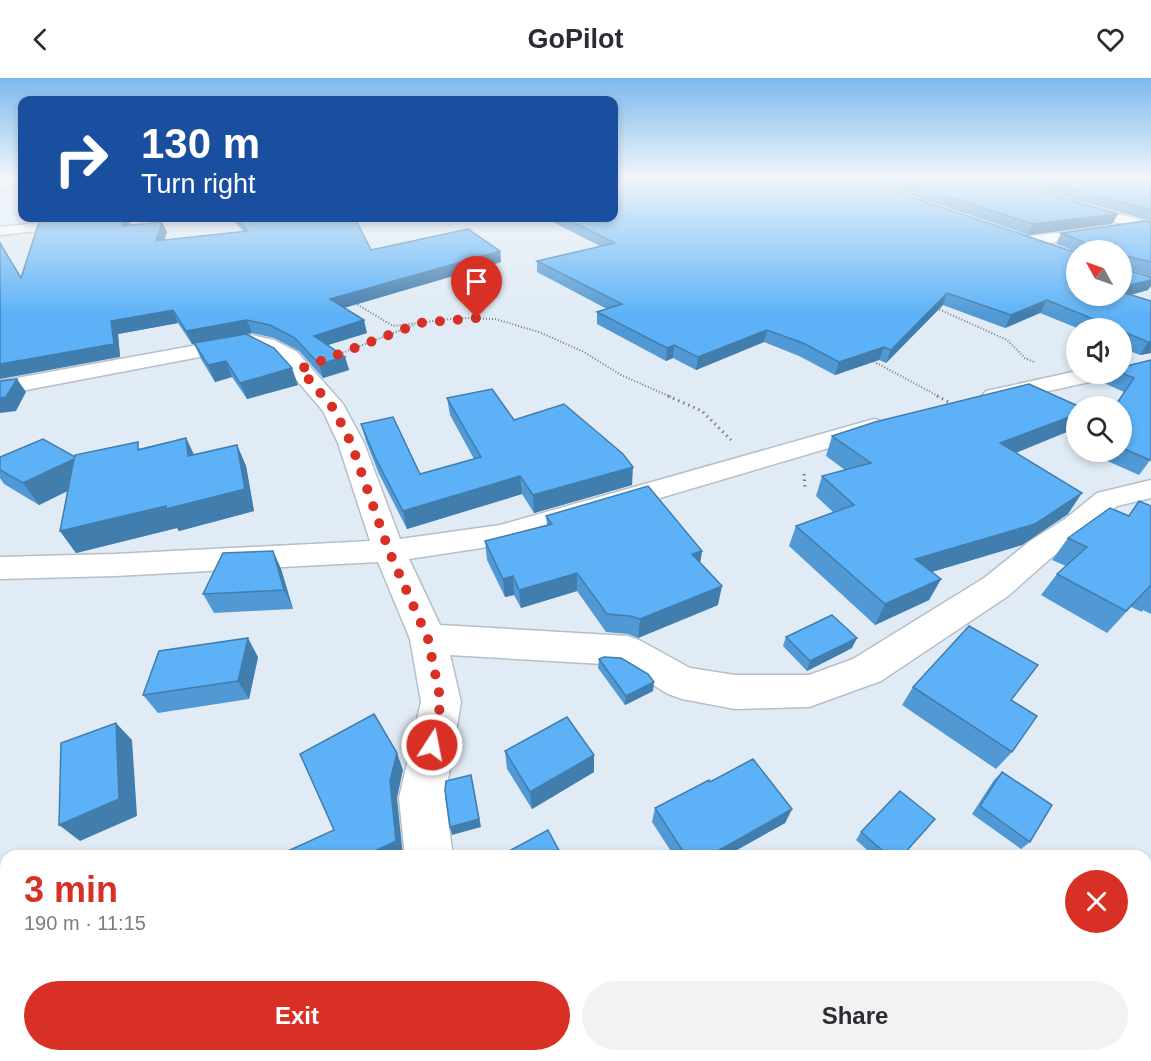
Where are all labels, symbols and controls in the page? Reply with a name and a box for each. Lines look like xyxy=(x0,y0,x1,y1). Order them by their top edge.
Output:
icon: back xyxy=(24,23,57,56)
icon: heart xyxy=(1094,23,1127,56)
text: GoPilot xyxy=(528,24,624,54)
icon: right xyxy=(42,120,120,198)
text: 130 m xyxy=(141,120,260,167)
text: Turn right xyxy=(141,169,256,199)
north arrow xyxy=(1066,240,1132,306)
map controls xyxy=(1066,240,1132,462)
pin xyxy=(451,256,502,318)
icon: arrive xyxy=(460,265,493,298)
button: sound xyxy=(1066,318,1132,384)
button: search xyxy=(1066,396,1132,462)
position arrow xyxy=(400,713,464,777)
text: 3 min xyxy=(24,869,118,910)
button: close xyxy=(1065,870,1128,933)
text: 190 m · 11:15 xyxy=(24,912,146,934)
button: Exit xyxy=(24,981,570,1050)
button: Share xyxy=(582,981,1128,1050)

